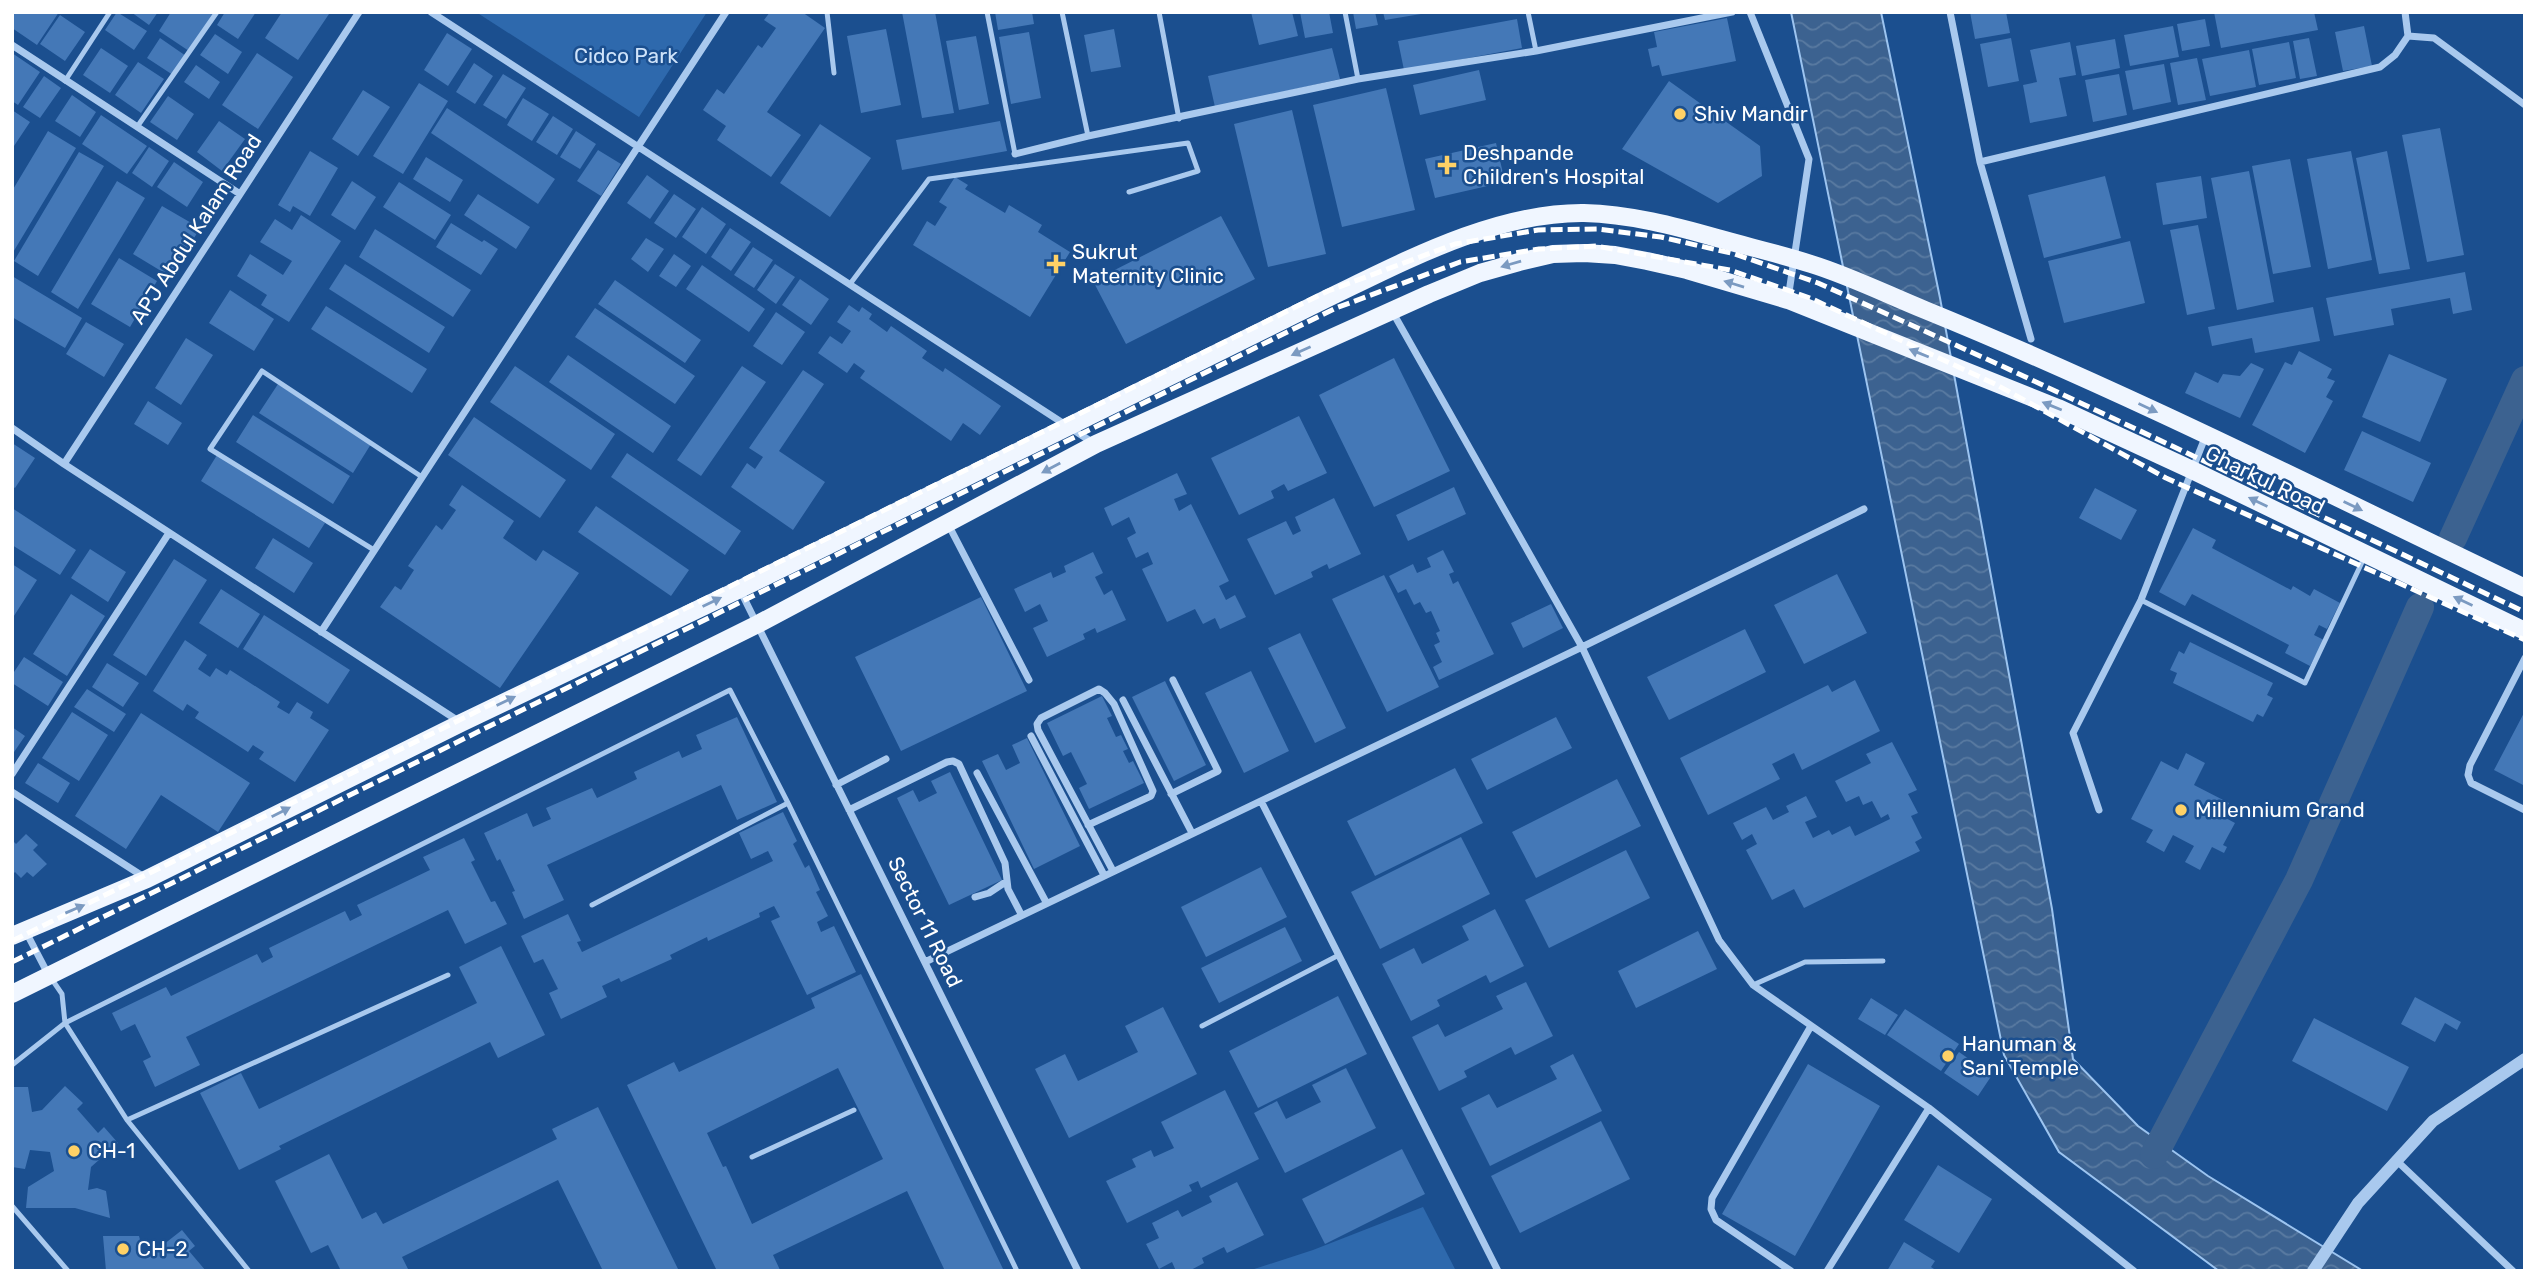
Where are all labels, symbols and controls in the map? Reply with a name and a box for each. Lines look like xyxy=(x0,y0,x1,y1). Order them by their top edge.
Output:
park label: Cidco Park xyxy=(574,43,678,68)
place label: Shiv Mandir xyxy=(1694,101,1808,126)
marker: Shiv Mandir xyxy=(1672,106,1688,122)
street label: APJ Abdul Kalam Road xyxy=(125,129,266,328)
place label: Deshpande Children's Hospital xyxy=(1463,140,1644,189)
marker: Deshpande Children's Hospital xyxy=(1437,155,1457,175)
place label: Sukrut Maternity Clinic xyxy=(1072,239,1224,288)
marker: Sukrut Maternity Clinic xyxy=(1046,254,1066,274)
one-way arrow xyxy=(1501,260,1522,270)
one-way arrow xyxy=(1723,279,1744,289)
one-way arrow xyxy=(1291,345,1311,357)
one-way arrow xyxy=(1908,347,1929,358)
one-way arrow xyxy=(2041,401,2062,412)
one-way arrow xyxy=(2138,402,2158,414)
street label: Gharkul Road xyxy=(2201,440,2329,519)
one-way arrow xyxy=(1041,463,1061,474)
one-way arrow xyxy=(2248,497,2268,508)
one-way arrow xyxy=(2343,500,2363,511)
one-way arrow xyxy=(2453,596,2473,607)
one-way arrow xyxy=(702,597,722,608)
one-way arrow xyxy=(496,695,516,706)
place label: Millennium Grand xyxy=(2195,797,2365,822)
marker: Millennium Grand xyxy=(2173,802,2189,818)
one-way arrow xyxy=(271,807,291,818)
street label: Sector 11 Road xyxy=(883,852,968,991)
one-way arrow xyxy=(65,904,86,915)
place label: Hanuman & Sani Temple xyxy=(1962,1031,2079,1080)
marker: Hanuman & Sani Temple xyxy=(1940,1048,1956,1064)
place label: CH-1 xyxy=(88,1138,135,1163)
marker: CH-1 xyxy=(66,1143,82,1159)
place label: CH-2 xyxy=(137,1236,188,1261)
marker: CH-2 xyxy=(115,1241,131,1257)

